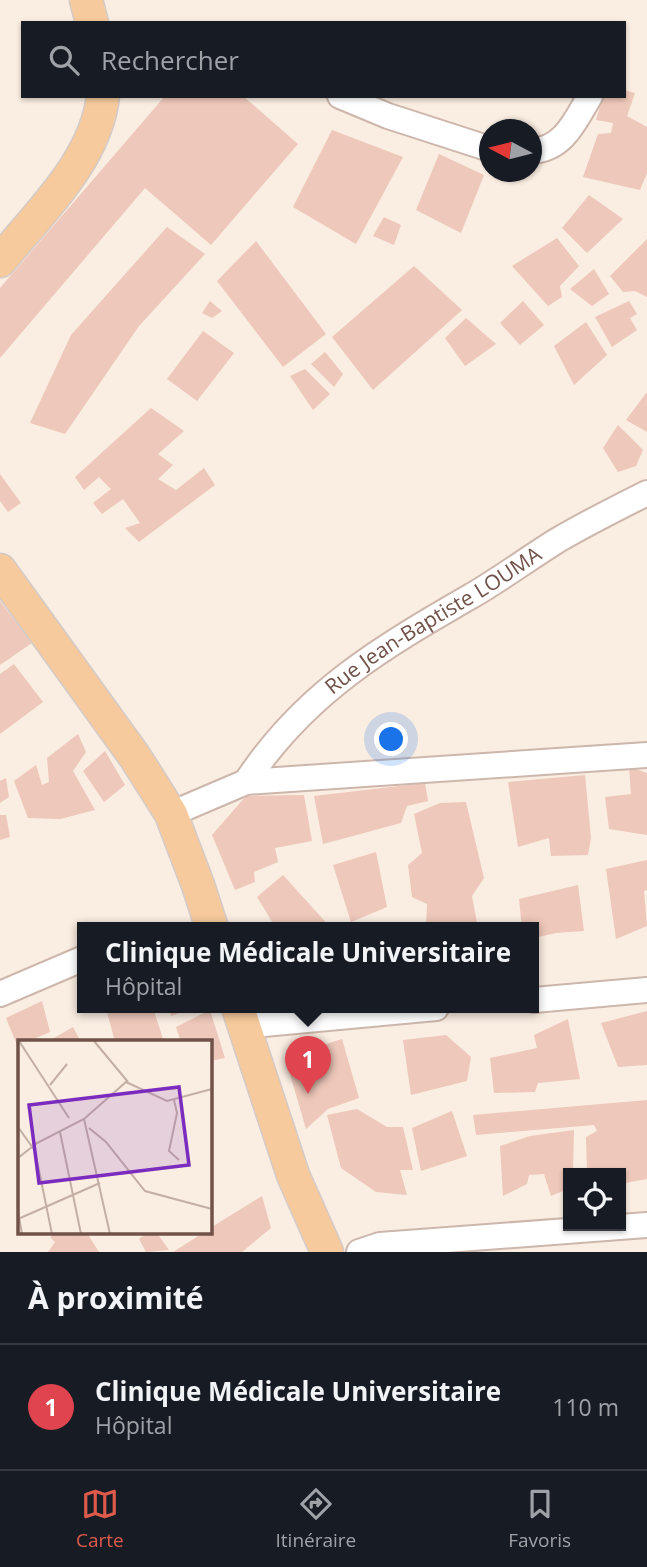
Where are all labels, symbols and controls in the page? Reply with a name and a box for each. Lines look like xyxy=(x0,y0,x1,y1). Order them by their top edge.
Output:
search box xyxy=(21,21,626,98)
icon: search xyxy=(45,41,83,79)
text: Rechercher xyxy=(101,42,239,78)
north arrow xyxy=(479,119,542,182)
street label: Rue Jean-Baptiste LOUMA xyxy=(319,539,547,700)
your location xyxy=(374,722,408,756)
popup xyxy=(77,922,539,1013)
text: Clinique Médicale Universitaire xyxy=(105,934,511,970)
text: Hôpital xyxy=(105,970,182,1002)
pin: 1 xyxy=(285,1036,331,1094)
inset map xyxy=(18,1040,212,1234)
map controls xyxy=(563,1168,626,1231)
button: locate xyxy=(563,1168,626,1231)
text: À proximité xyxy=(28,1277,204,1318)
text: Clinique Médicale Universitaire xyxy=(95,1373,501,1409)
text: 1 xyxy=(44,1391,58,1423)
text: 110 m xyxy=(552,1391,619,1423)
text: Hôpital xyxy=(95,1409,172,1441)
tab: Carte xyxy=(76,1485,124,1553)
tab: Itinéraire xyxy=(276,1485,356,1553)
tab: Favoris xyxy=(508,1485,571,1553)

